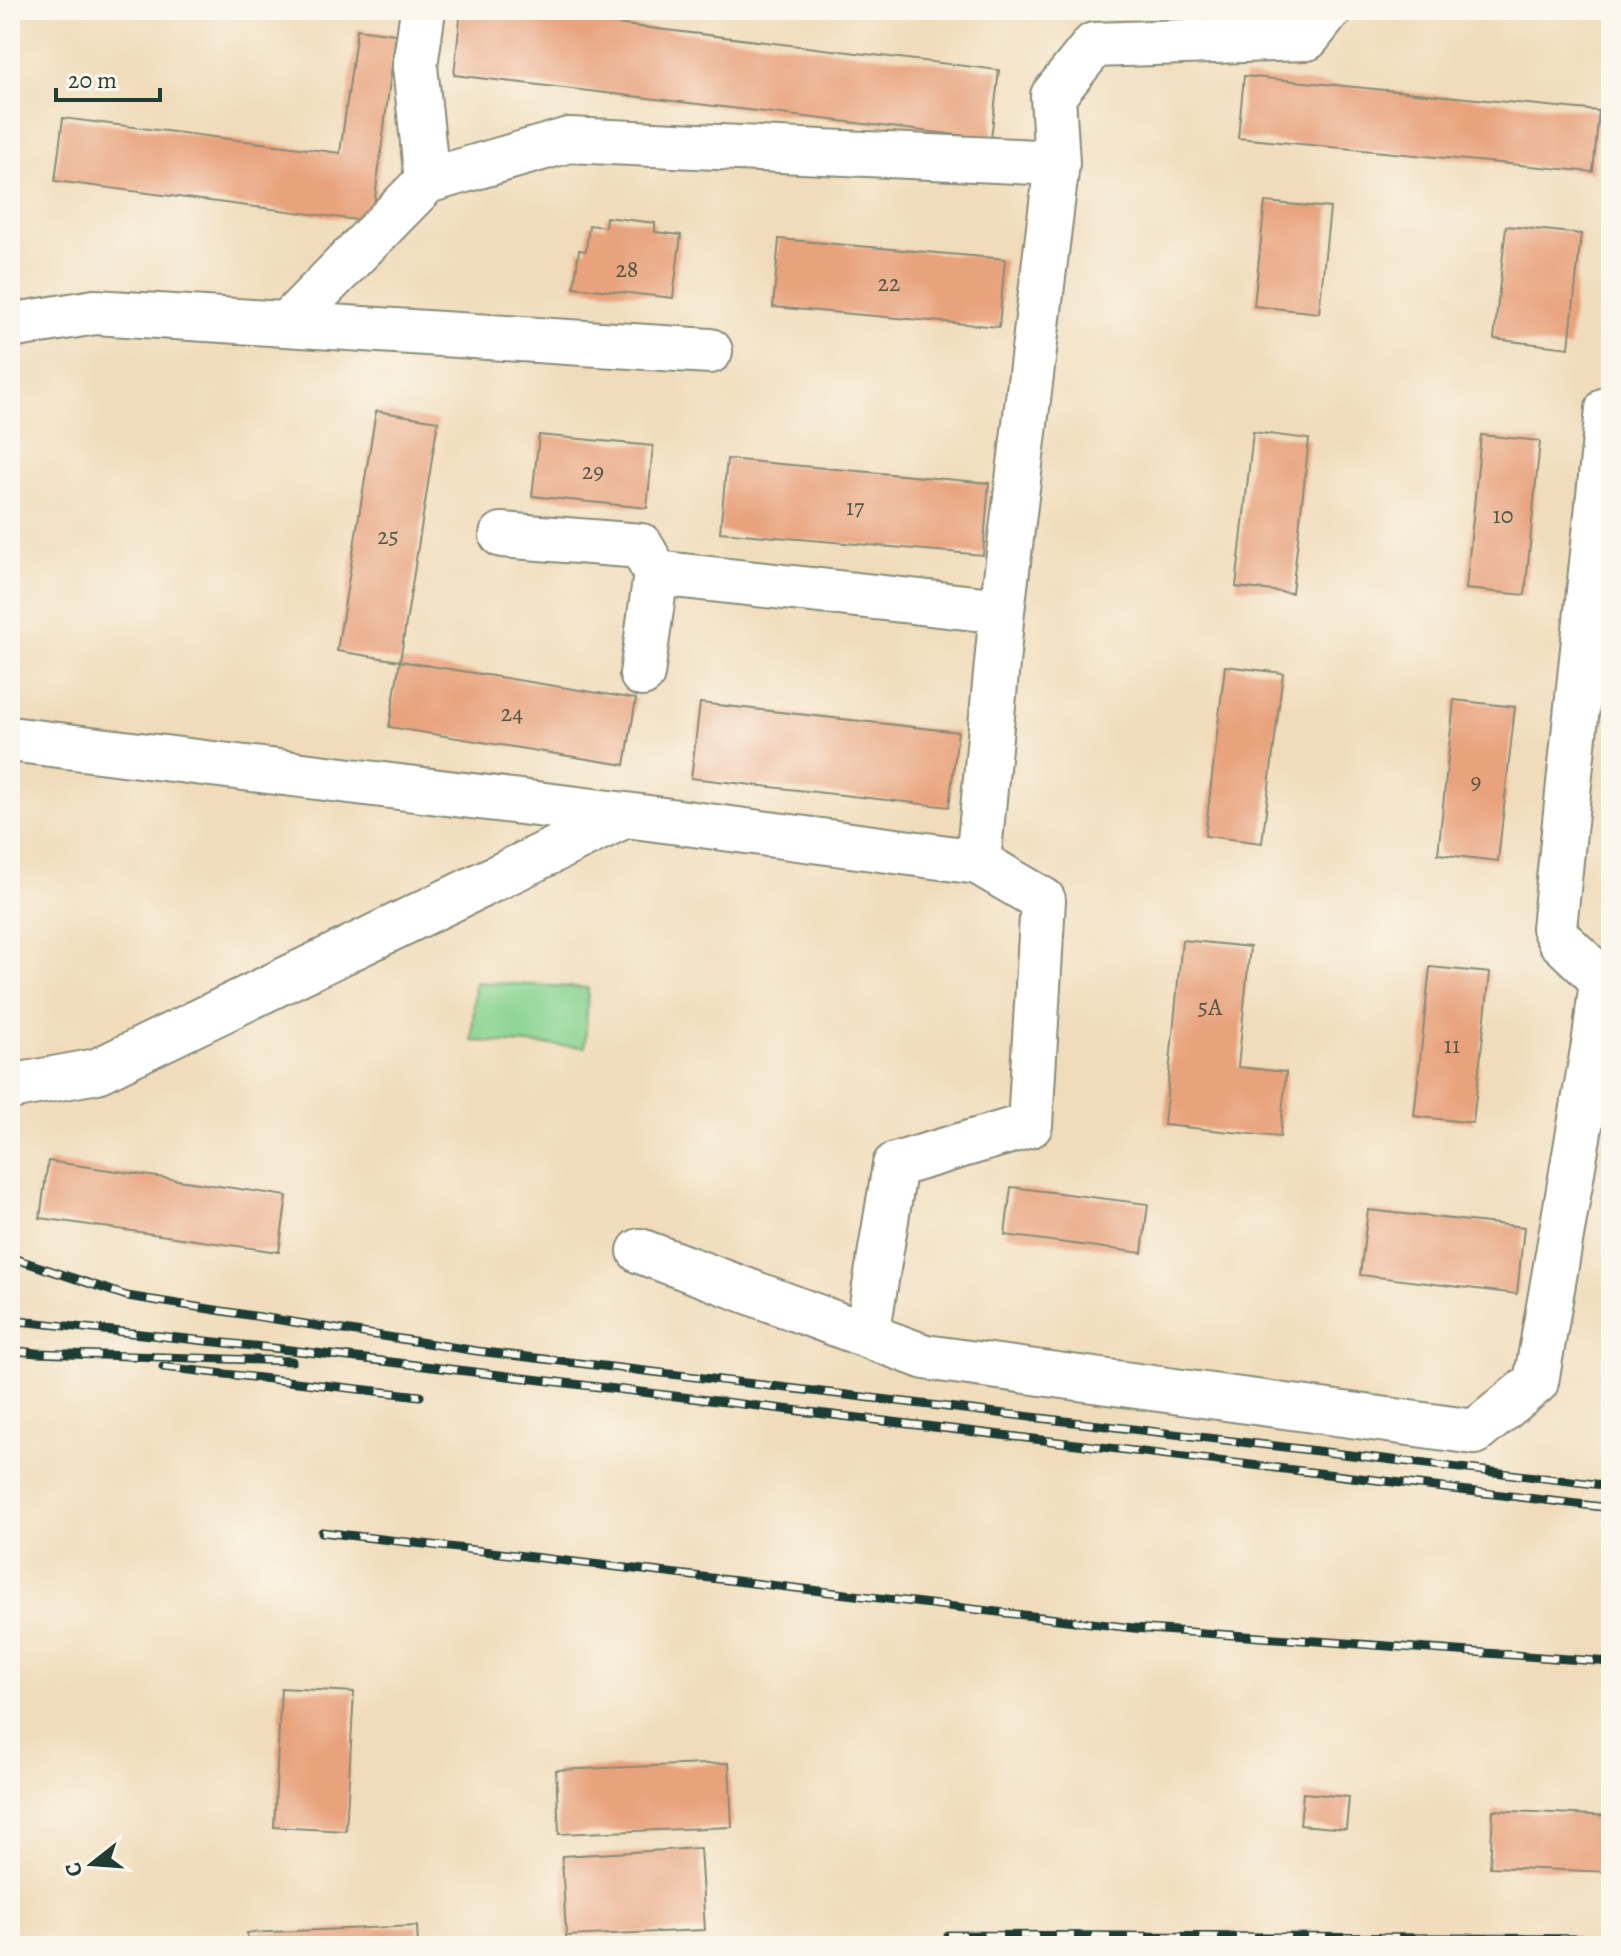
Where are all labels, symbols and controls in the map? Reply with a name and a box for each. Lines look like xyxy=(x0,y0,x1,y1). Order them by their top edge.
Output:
scale bar xyxy=(56,52,160,102)
text: 20 m xyxy=(68,64,117,96)
house number: 28 xyxy=(615,253,639,285)
house number: 22 xyxy=(878,267,900,299)
house number: 29 xyxy=(582,455,604,487)
house number: 17 xyxy=(846,491,865,523)
house number: 10 xyxy=(1493,499,1514,531)
house number: 25 xyxy=(377,520,399,552)
house number: 24 xyxy=(501,697,523,729)
house number: 9 xyxy=(1471,765,1481,797)
house number: 5А xyxy=(1198,991,1223,1023)
house number: 11 xyxy=(1444,1029,1460,1061)
north arrow xyxy=(52,1824,132,1904)
text: С xyxy=(58,1859,90,1880)

